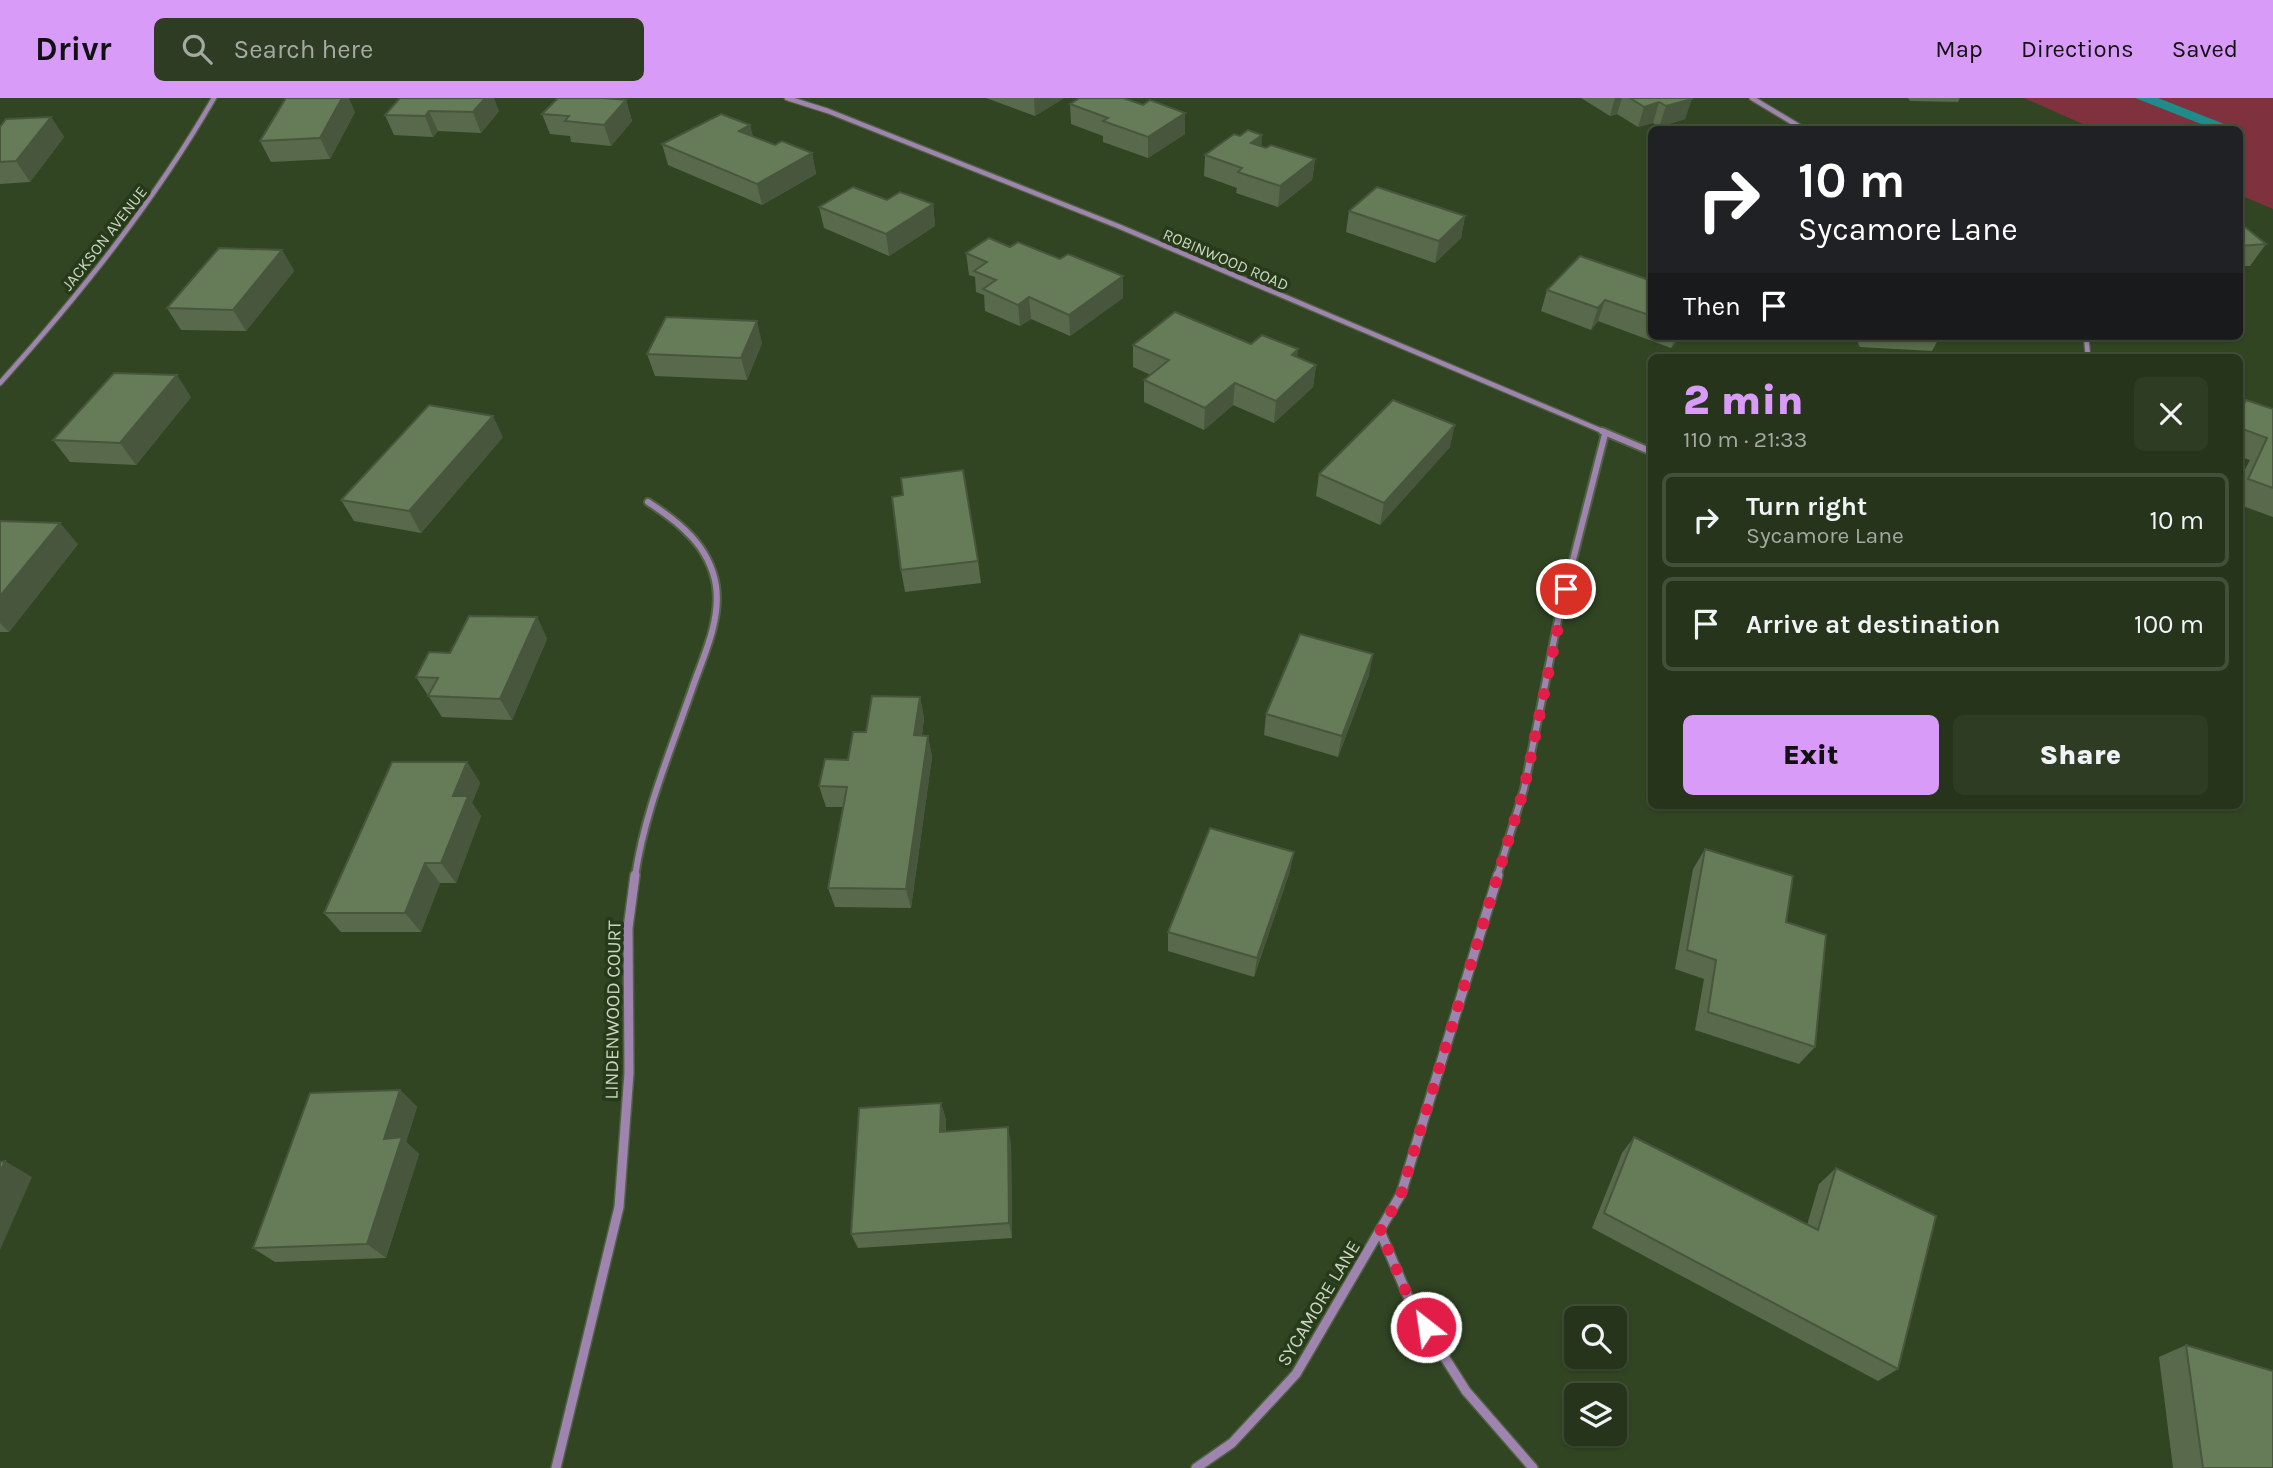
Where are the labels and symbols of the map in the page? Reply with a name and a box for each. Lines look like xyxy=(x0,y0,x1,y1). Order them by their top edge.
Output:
street label: JACKSON AVENUE xyxy=(58,182,151,294)
street label: ROBINWOOD ROAD xyxy=(1160,224,1292,295)
pin xyxy=(1536,559,1596,619)
street label: LINDENWOOD COURT xyxy=(600,920,626,1100)
street label: SYCAMORE LANE xyxy=(1273,1237,1365,1370)
position arrow xyxy=(1389,1290,1463,1364)

